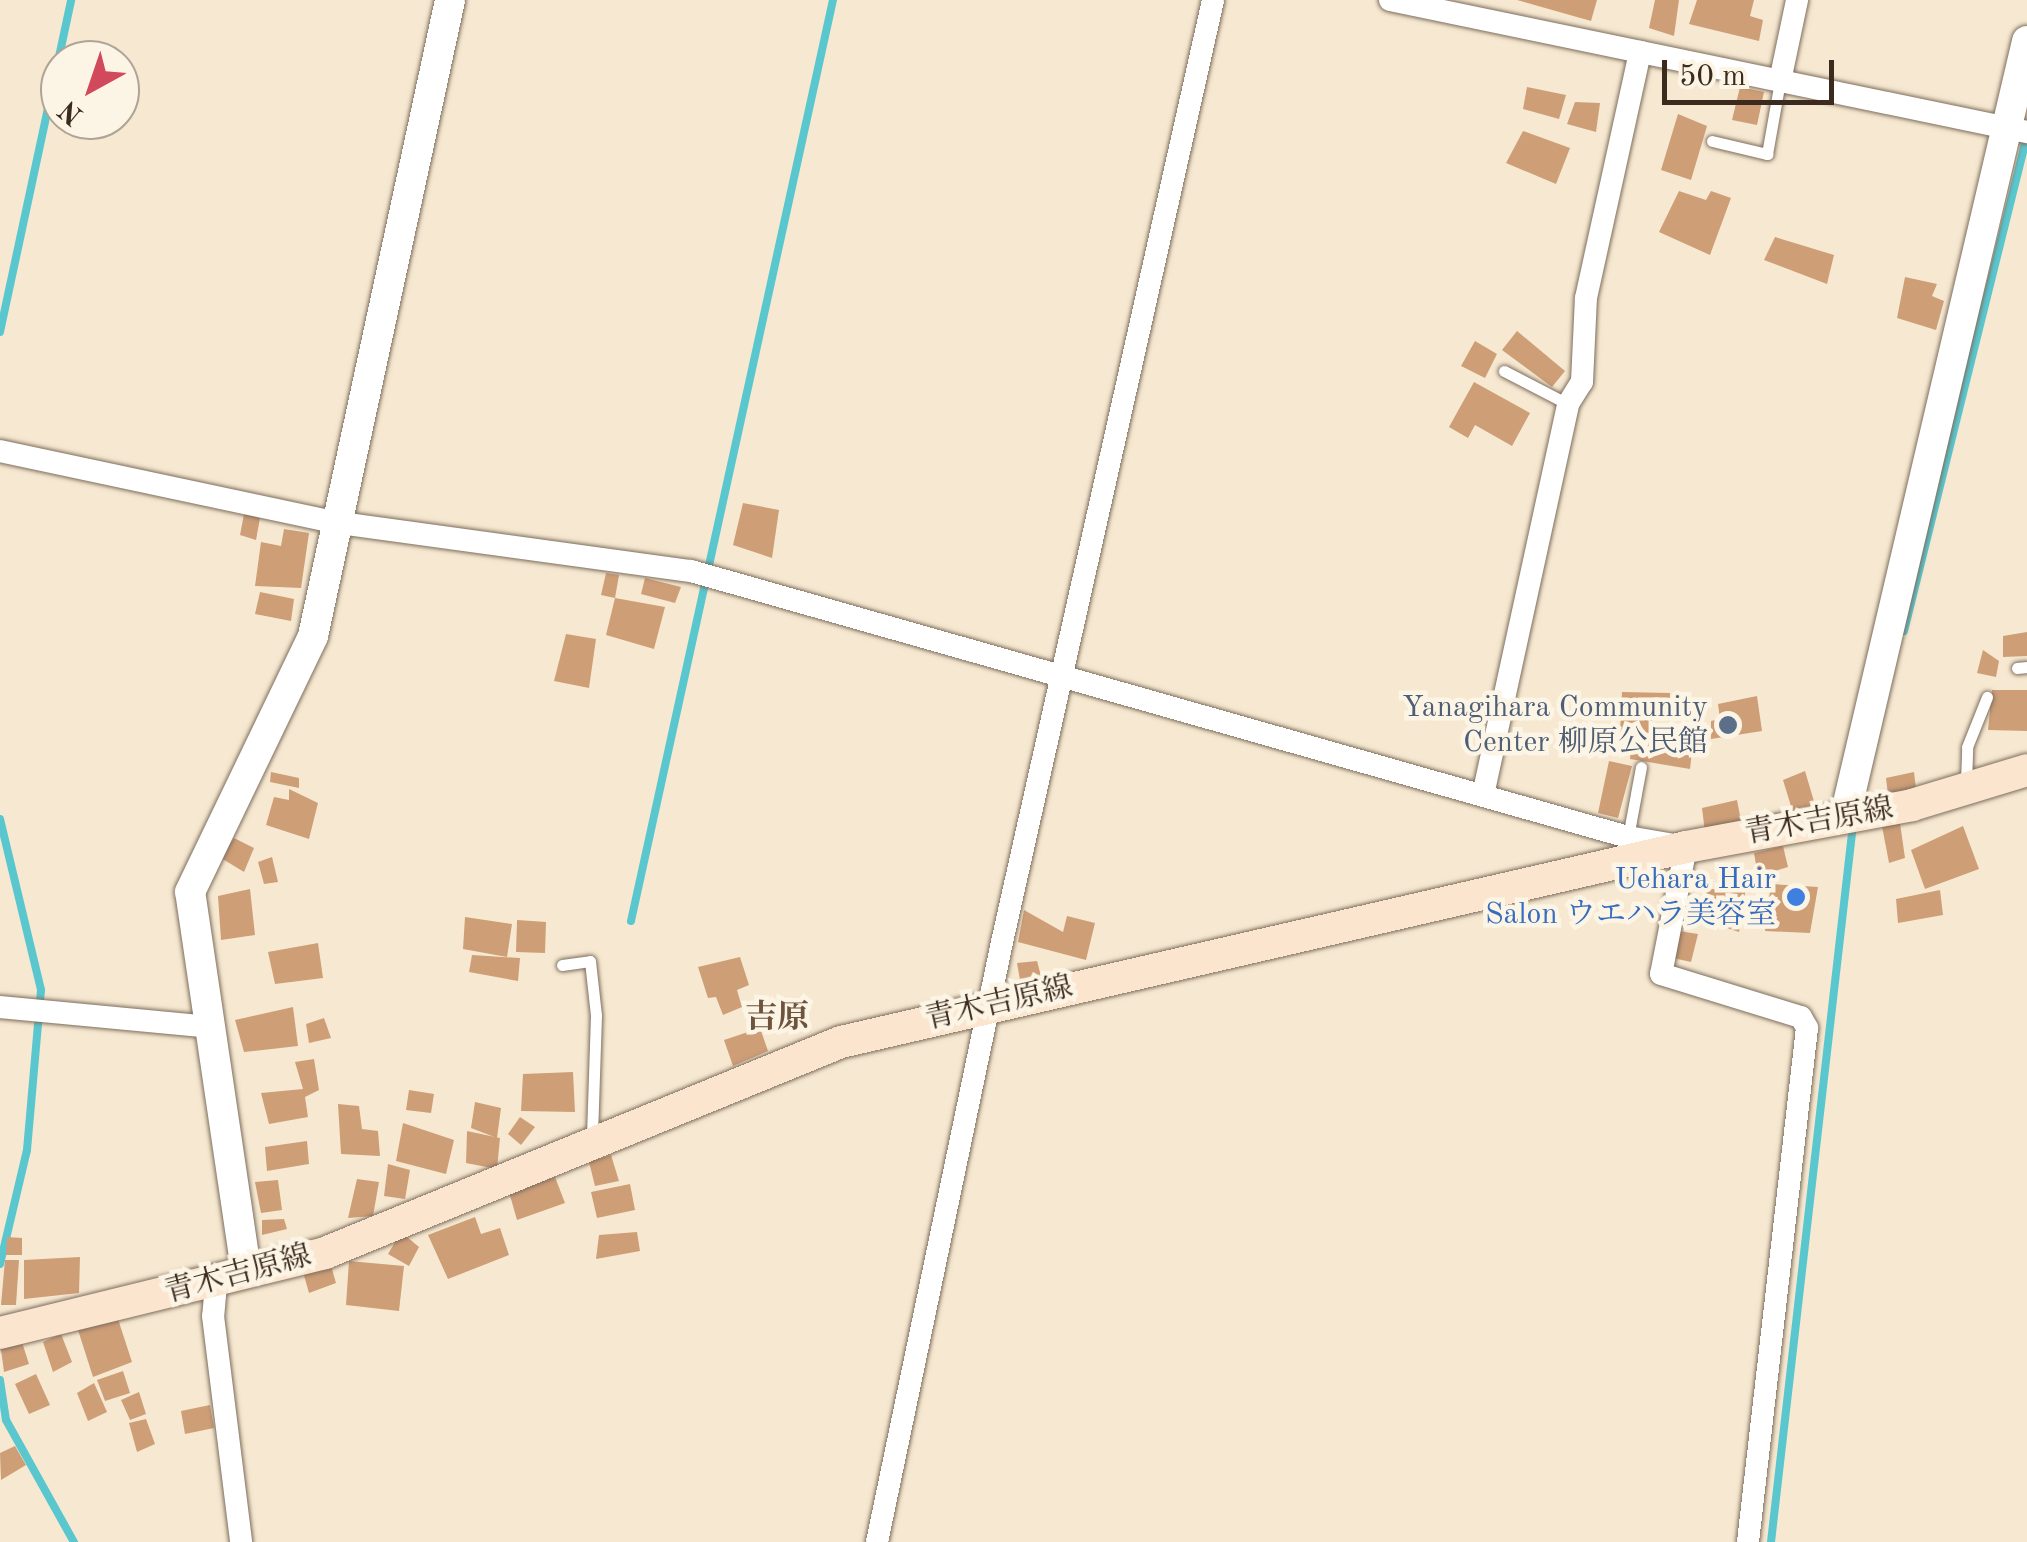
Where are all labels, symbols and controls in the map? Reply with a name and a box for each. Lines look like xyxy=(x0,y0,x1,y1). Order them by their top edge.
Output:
north arrow xyxy=(40,40,140,140)
scale bar xyxy=(1667,40,1840,102)
text: 50 m xyxy=(1679,62,1746,92)
text: N xyxy=(55,94,89,129)
place label: Yanagihara Community Center 柳原公民館 xyxy=(1402,690,1708,760)
marker: Yanagihara Community Center 柳原公民館 xyxy=(1717,714,1739,736)
street label: 青木吉原線 xyxy=(1742,791,1896,853)
place label: Uehara Hair Salon ウエハラ美容室 xyxy=(1485,862,1776,932)
marker: Uehara Hair Salon ウエハラ美容室 xyxy=(1785,886,1807,908)
street label: 青木吉原線 xyxy=(922,970,1076,1038)
district label: 吉原 xyxy=(745,1000,809,1038)
street label: 青木吉原線 xyxy=(161,1238,315,1312)

